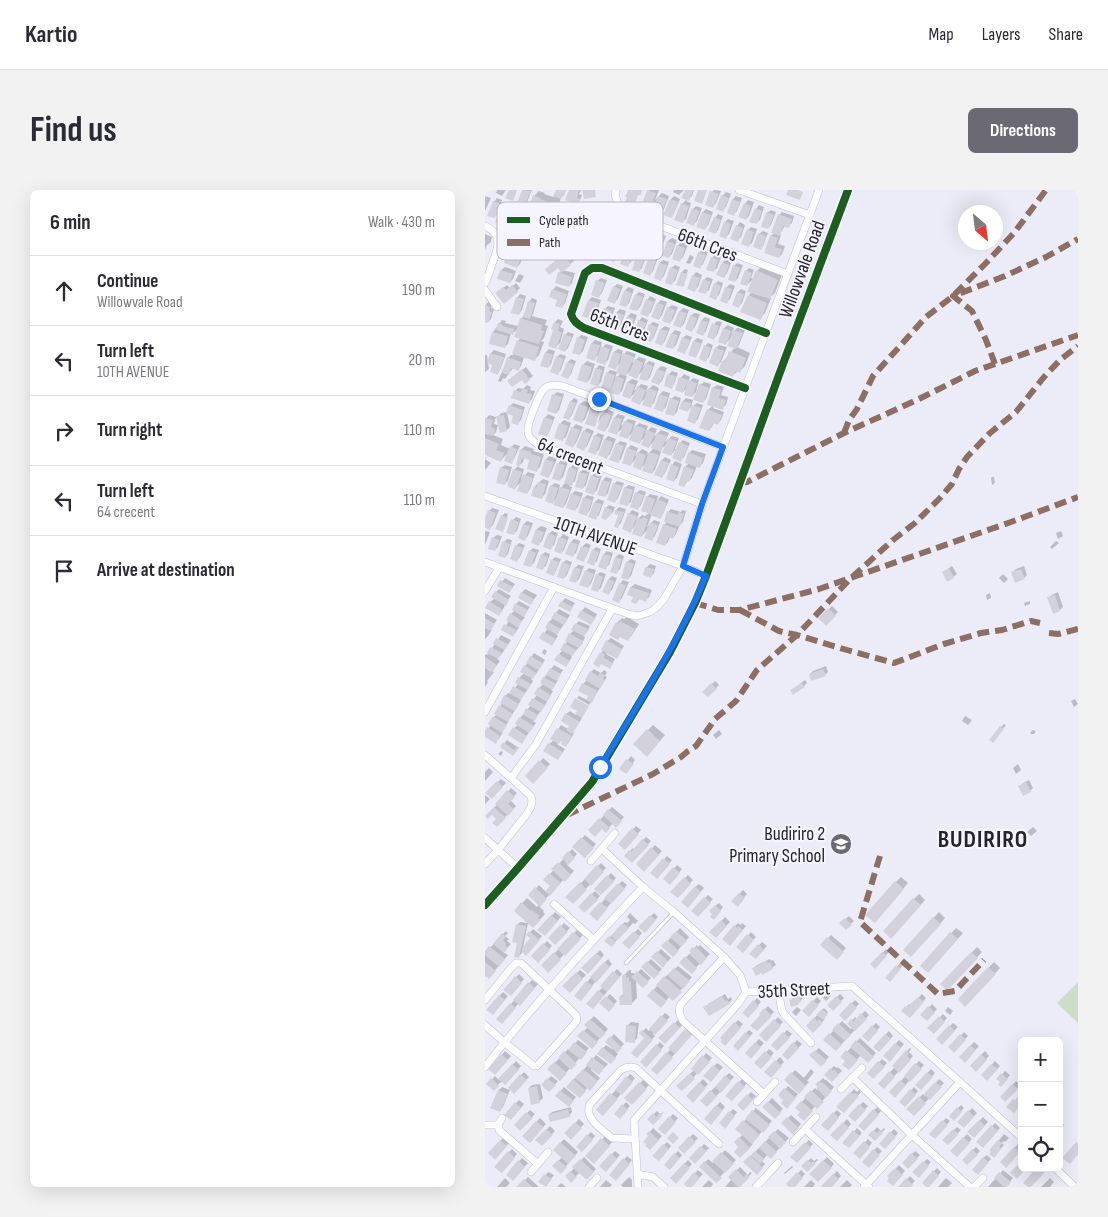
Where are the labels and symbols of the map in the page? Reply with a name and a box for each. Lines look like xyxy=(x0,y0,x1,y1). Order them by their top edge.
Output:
legend xyxy=(497,202,663,260)
north arrow xyxy=(958,205,1003,250)
text: Cycle path xyxy=(539,212,589,229)
street label: Willowvale Road xyxy=(774,218,831,321)
street label: 66th Cres xyxy=(674,223,741,267)
text: Path xyxy=(539,234,560,251)
street label: 65th Cres xyxy=(587,304,653,347)
route end xyxy=(588,388,611,411)
street label: 64 crecent xyxy=(534,433,607,480)
street label: 10TH AVENUE xyxy=(551,512,640,561)
route start xyxy=(589,756,612,779)
place label: Budiriro 2 Primary School xyxy=(729,823,825,868)
district label: BUDIRIRO xyxy=(938,825,1028,854)
school or university icon: Budiriro 2 Primary School xyxy=(829,832,853,856)
street label: 35th Street xyxy=(757,977,831,1004)

